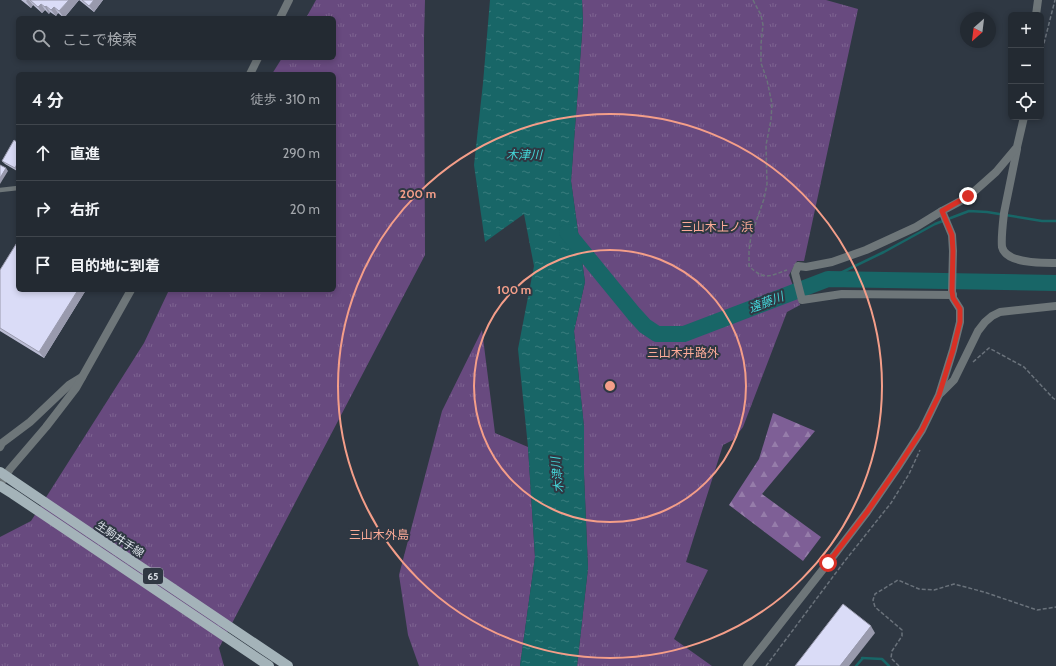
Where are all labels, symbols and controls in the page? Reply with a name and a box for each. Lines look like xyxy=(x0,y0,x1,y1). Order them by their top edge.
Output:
north arrow xyxy=(960,12,996,48)
map controls xyxy=(1008,12,1044,120)
button: + xyxy=(1008,12,1044,48)
search box xyxy=(16,16,336,60)
icon: search xyxy=(30,27,52,49)
text: ここで検索 xyxy=(62,31,137,49)
button: − xyxy=(1008,48,1044,84)
button: locate xyxy=(1008,84,1044,120)
text: 4 分 xyxy=(32,90,63,110)
text: 徒歩 · 310 m xyxy=(250,91,320,107)
icon: ahead xyxy=(32,142,54,164)
text: 直進 xyxy=(70,145,100,163)
text: 290 m xyxy=(282,145,320,161)
water label: 木津川 xyxy=(506,147,544,162)
text: 200 m xyxy=(400,186,436,201)
route end xyxy=(959,187,977,205)
icon: right xyxy=(32,198,54,220)
text: 右折 xyxy=(70,201,100,219)
text: 20 m xyxy=(290,201,320,217)
district label: 三山木上ノ浜 xyxy=(681,219,753,234)
icon: arrive xyxy=(32,254,54,276)
text: 目的地に到着 xyxy=(70,257,160,275)
text: 100 m xyxy=(497,282,531,297)
water label: 遠藤川 xyxy=(747,288,787,315)
district label: 三山木井路外 xyxy=(647,345,719,360)
centre of rings xyxy=(603,379,617,393)
water label: 木津川 xyxy=(547,454,566,494)
street label: 生駒井手線 xyxy=(93,518,147,560)
district label: 三山木外島 xyxy=(349,527,409,542)
route start xyxy=(819,554,837,572)
road number: 65 xyxy=(143,568,163,584)

